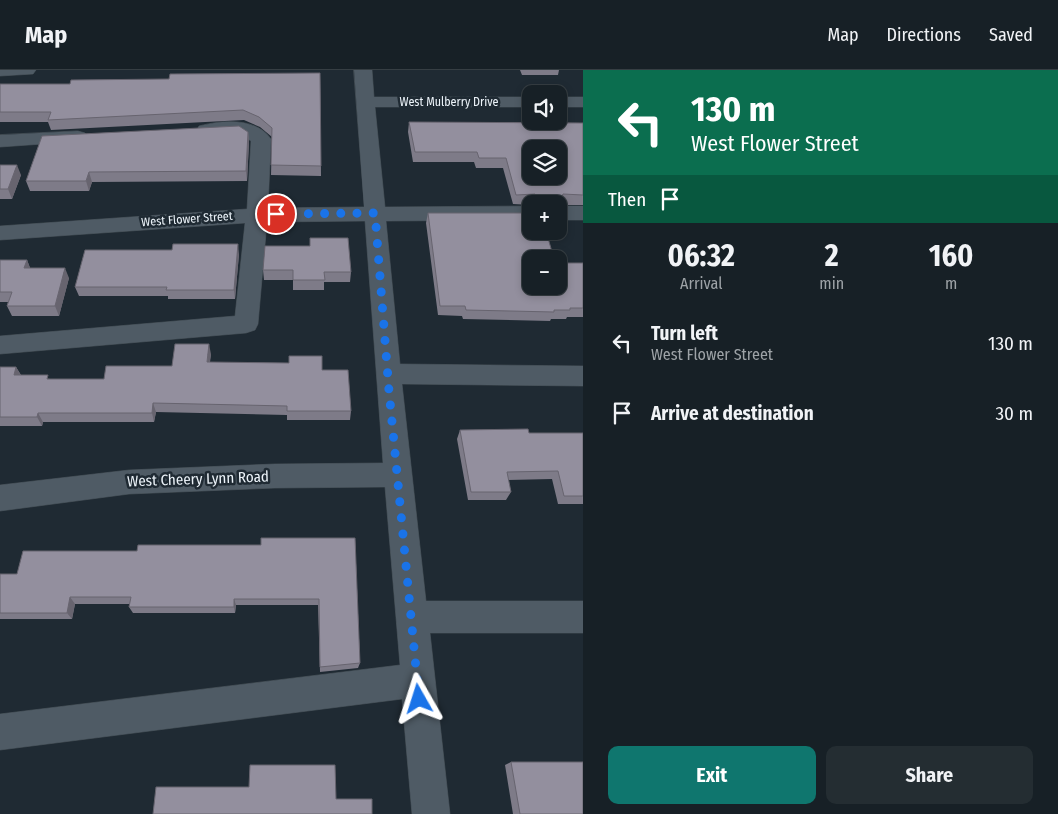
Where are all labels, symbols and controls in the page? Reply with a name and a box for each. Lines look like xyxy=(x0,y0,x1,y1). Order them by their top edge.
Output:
text: Map xyxy=(25,21,67,49)
text: Map xyxy=(827,24,859,46)
text: Directions xyxy=(887,24,961,46)
text: Saved xyxy=(989,24,1033,46)
map controls xyxy=(522,85,567,295)
button: sound xyxy=(522,85,567,130)
text: 130 m xyxy=(691,88,775,130)
icon: left xyxy=(608,90,673,155)
street label: West Mulberry Drive xyxy=(400,95,499,109)
text: West Flower Street xyxy=(691,130,859,157)
button: layers xyxy=(522,140,567,185)
icon: arrive xyxy=(656,185,684,213)
text: Then xyxy=(608,188,646,211)
pin xyxy=(255,193,297,235)
button: + xyxy=(522,195,567,240)
icon: arrive xyxy=(262,200,290,228)
street label: West Flower Street xyxy=(141,209,233,229)
text: 06:32 xyxy=(668,238,735,274)
text: 2 xyxy=(825,238,839,274)
text: 160 xyxy=(929,238,973,274)
button: − xyxy=(522,250,567,295)
text: Arrival xyxy=(680,274,722,293)
text: min xyxy=(819,274,844,293)
text: m xyxy=(945,274,957,293)
text: Turn left xyxy=(651,322,718,345)
icon: left xyxy=(608,329,636,357)
text: 130 m xyxy=(988,332,1033,355)
text: West Flower Street xyxy=(651,345,773,364)
icon: arrive xyxy=(608,399,636,427)
text: Arrive at destination xyxy=(651,402,814,425)
text: 30 m xyxy=(995,402,1033,425)
street label: West Cheery Lynn Road xyxy=(127,468,269,490)
position arrow xyxy=(392,672,444,724)
button: Exit xyxy=(608,746,816,804)
button: Share xyxy=(826,746,1033,804)

